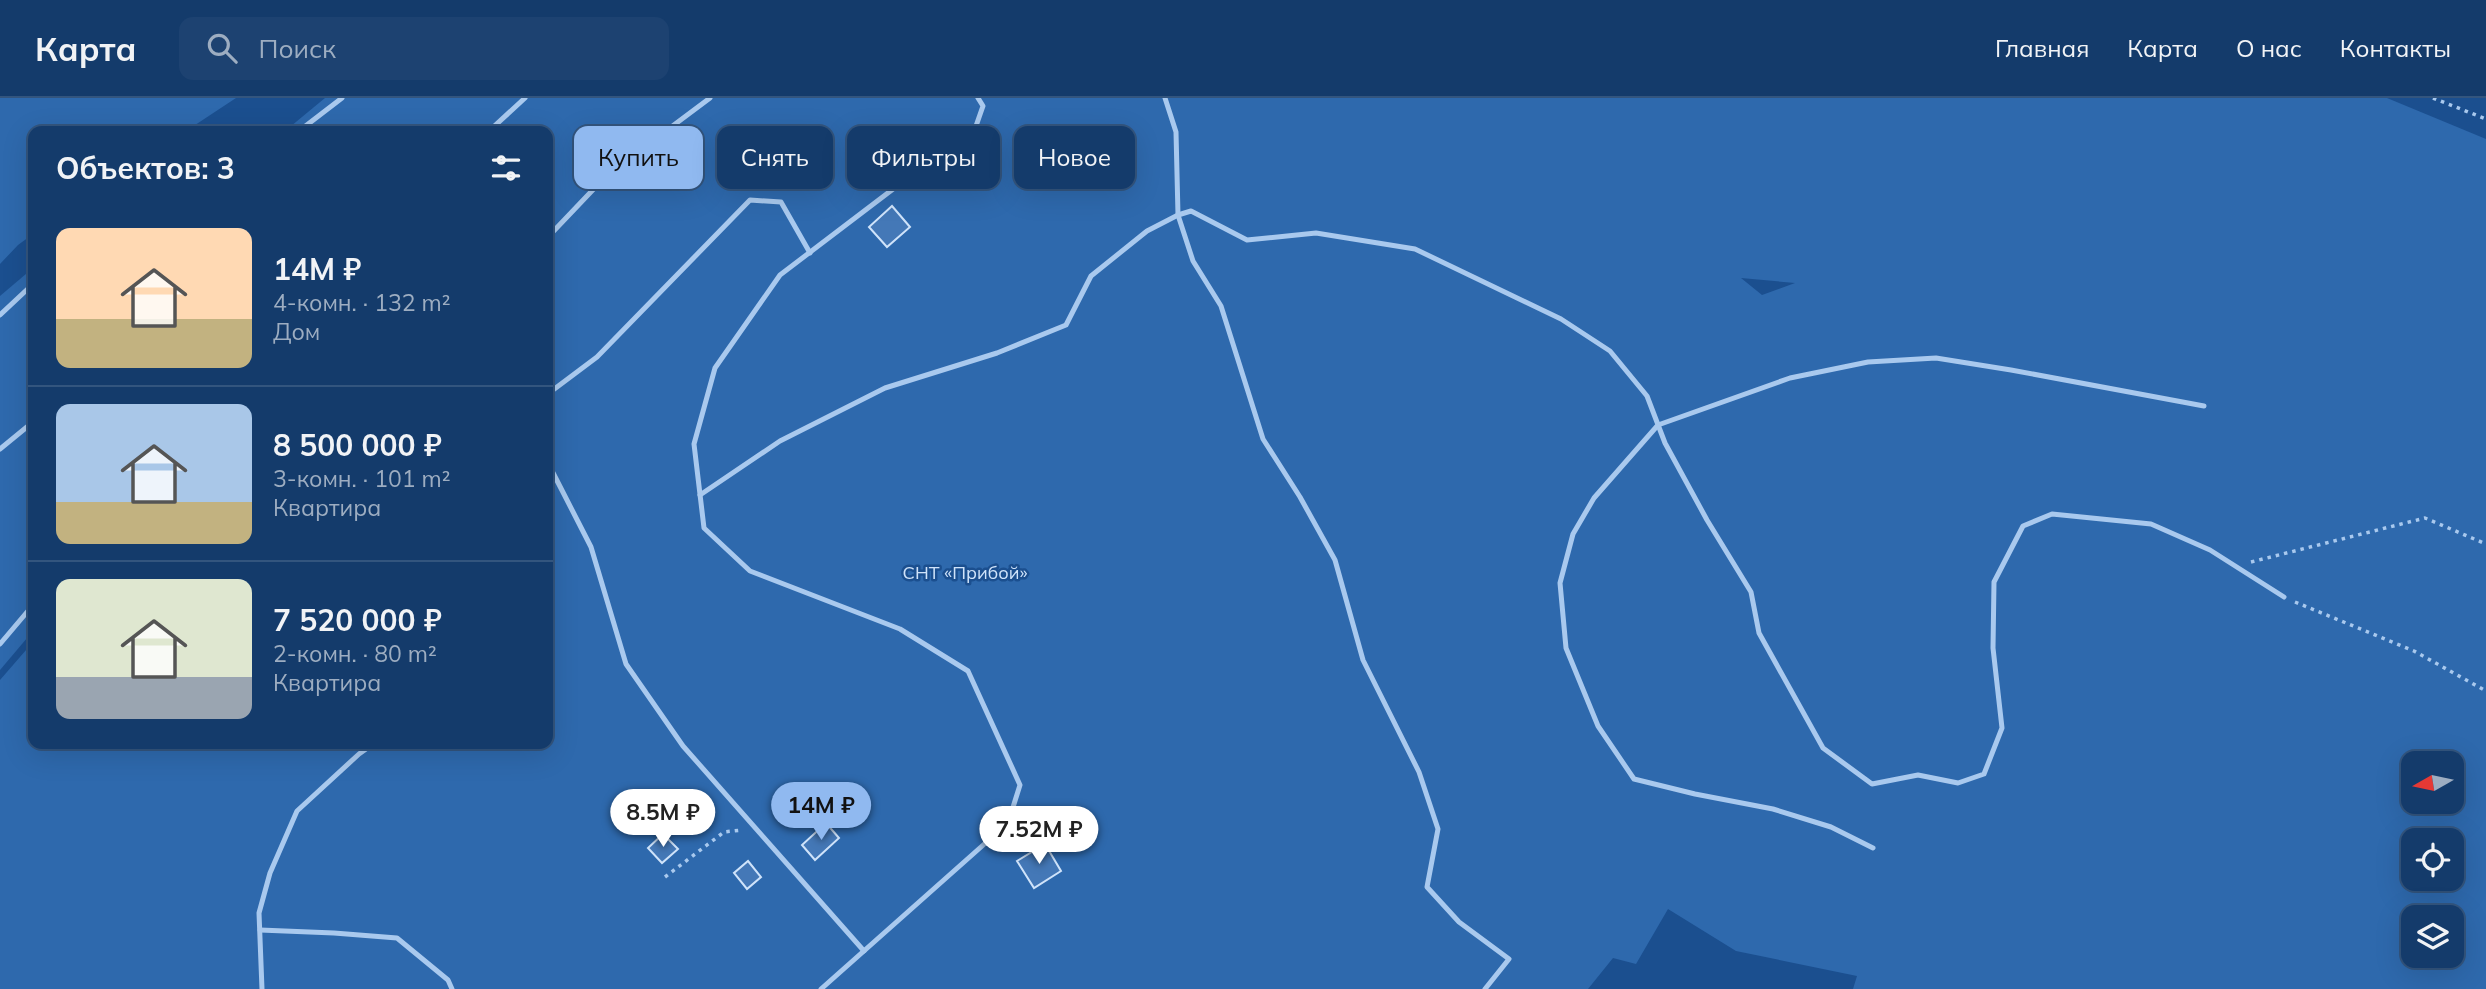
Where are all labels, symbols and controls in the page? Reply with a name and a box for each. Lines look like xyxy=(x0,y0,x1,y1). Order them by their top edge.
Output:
search box xyxy=(179,17,669,80)
text: Карта xyxy=(35,28,137,69)
icon: search xyxy=(203,29,241,67)
text: Поиск xyxy=(259,32,336,65)
text: Главная xyxy=(1995,33,2089,63)
text: Карта xyxy=(2127,33,2198,63)
text: О нас xyxy=(2236,33,2302,63)
text: Контакты xyxy=(2340,33,2451,63)
chip: Купить xyxy=(574,126,703,189)
chip: Снять xyxy=(717,126,833,189)
chip: Фильтры xyxy=(847,126,1000,189)
chip: Новое xyxy=(1014,126,1135,189)
text: Объектов: 3 xyxy=(56,149,235,187)
icon: filters xyxy=(487,149,525,187)
text: 14M ₽ xyxy=(273,250,361,288)
icon: home xyxy=(112,256,196,340)
text: 4-комн. · 132 m² xyxy=(273,288,451,317)
text: Дом xyxy=(273,317,320,346)
text: 8 500 000 ₽ xyxy=(273,426,442,464)
icon: home xyxy=(112,432,196,516)
text: 3-комн. · 101 m² xyxy=(273,464,451,493)
text: Квартира xyxy=(273,493,381,522)
park label: СНТ «Прибой» xyxy=(903,561,1027,584)
text: 7 520 000 ₽ xyxy=(273,601,442,639)
icon: home xyxy=(112,607,196,691)
text: 2-комн. · 80 m² xyxy=(273,639,437,668)
text: Квартира xyxy=(273,668,381,697)
north arrow xyxy=(2401,751,2464,814)
map controls xyxy=(2401,751,2464,968)
pin: 14M ₽ xyxy=(772,782,870,842)
pin: 8.5M ₽ xyxy=(606,790,720,849)
text: 14M ₽ xyxy=(787,790,855,819)
text: 8.5M ₽ xyxy=(626,797,700,826)
pin: 7.52M ₽ xyxy=(974,806,1104,866)
text: 7.52M ₽ xyxy=(995,814,1083,843)
button: locate xyxy=(2401,828,2464,891)
button: layers xyxy=(2401,905,2464,968)

